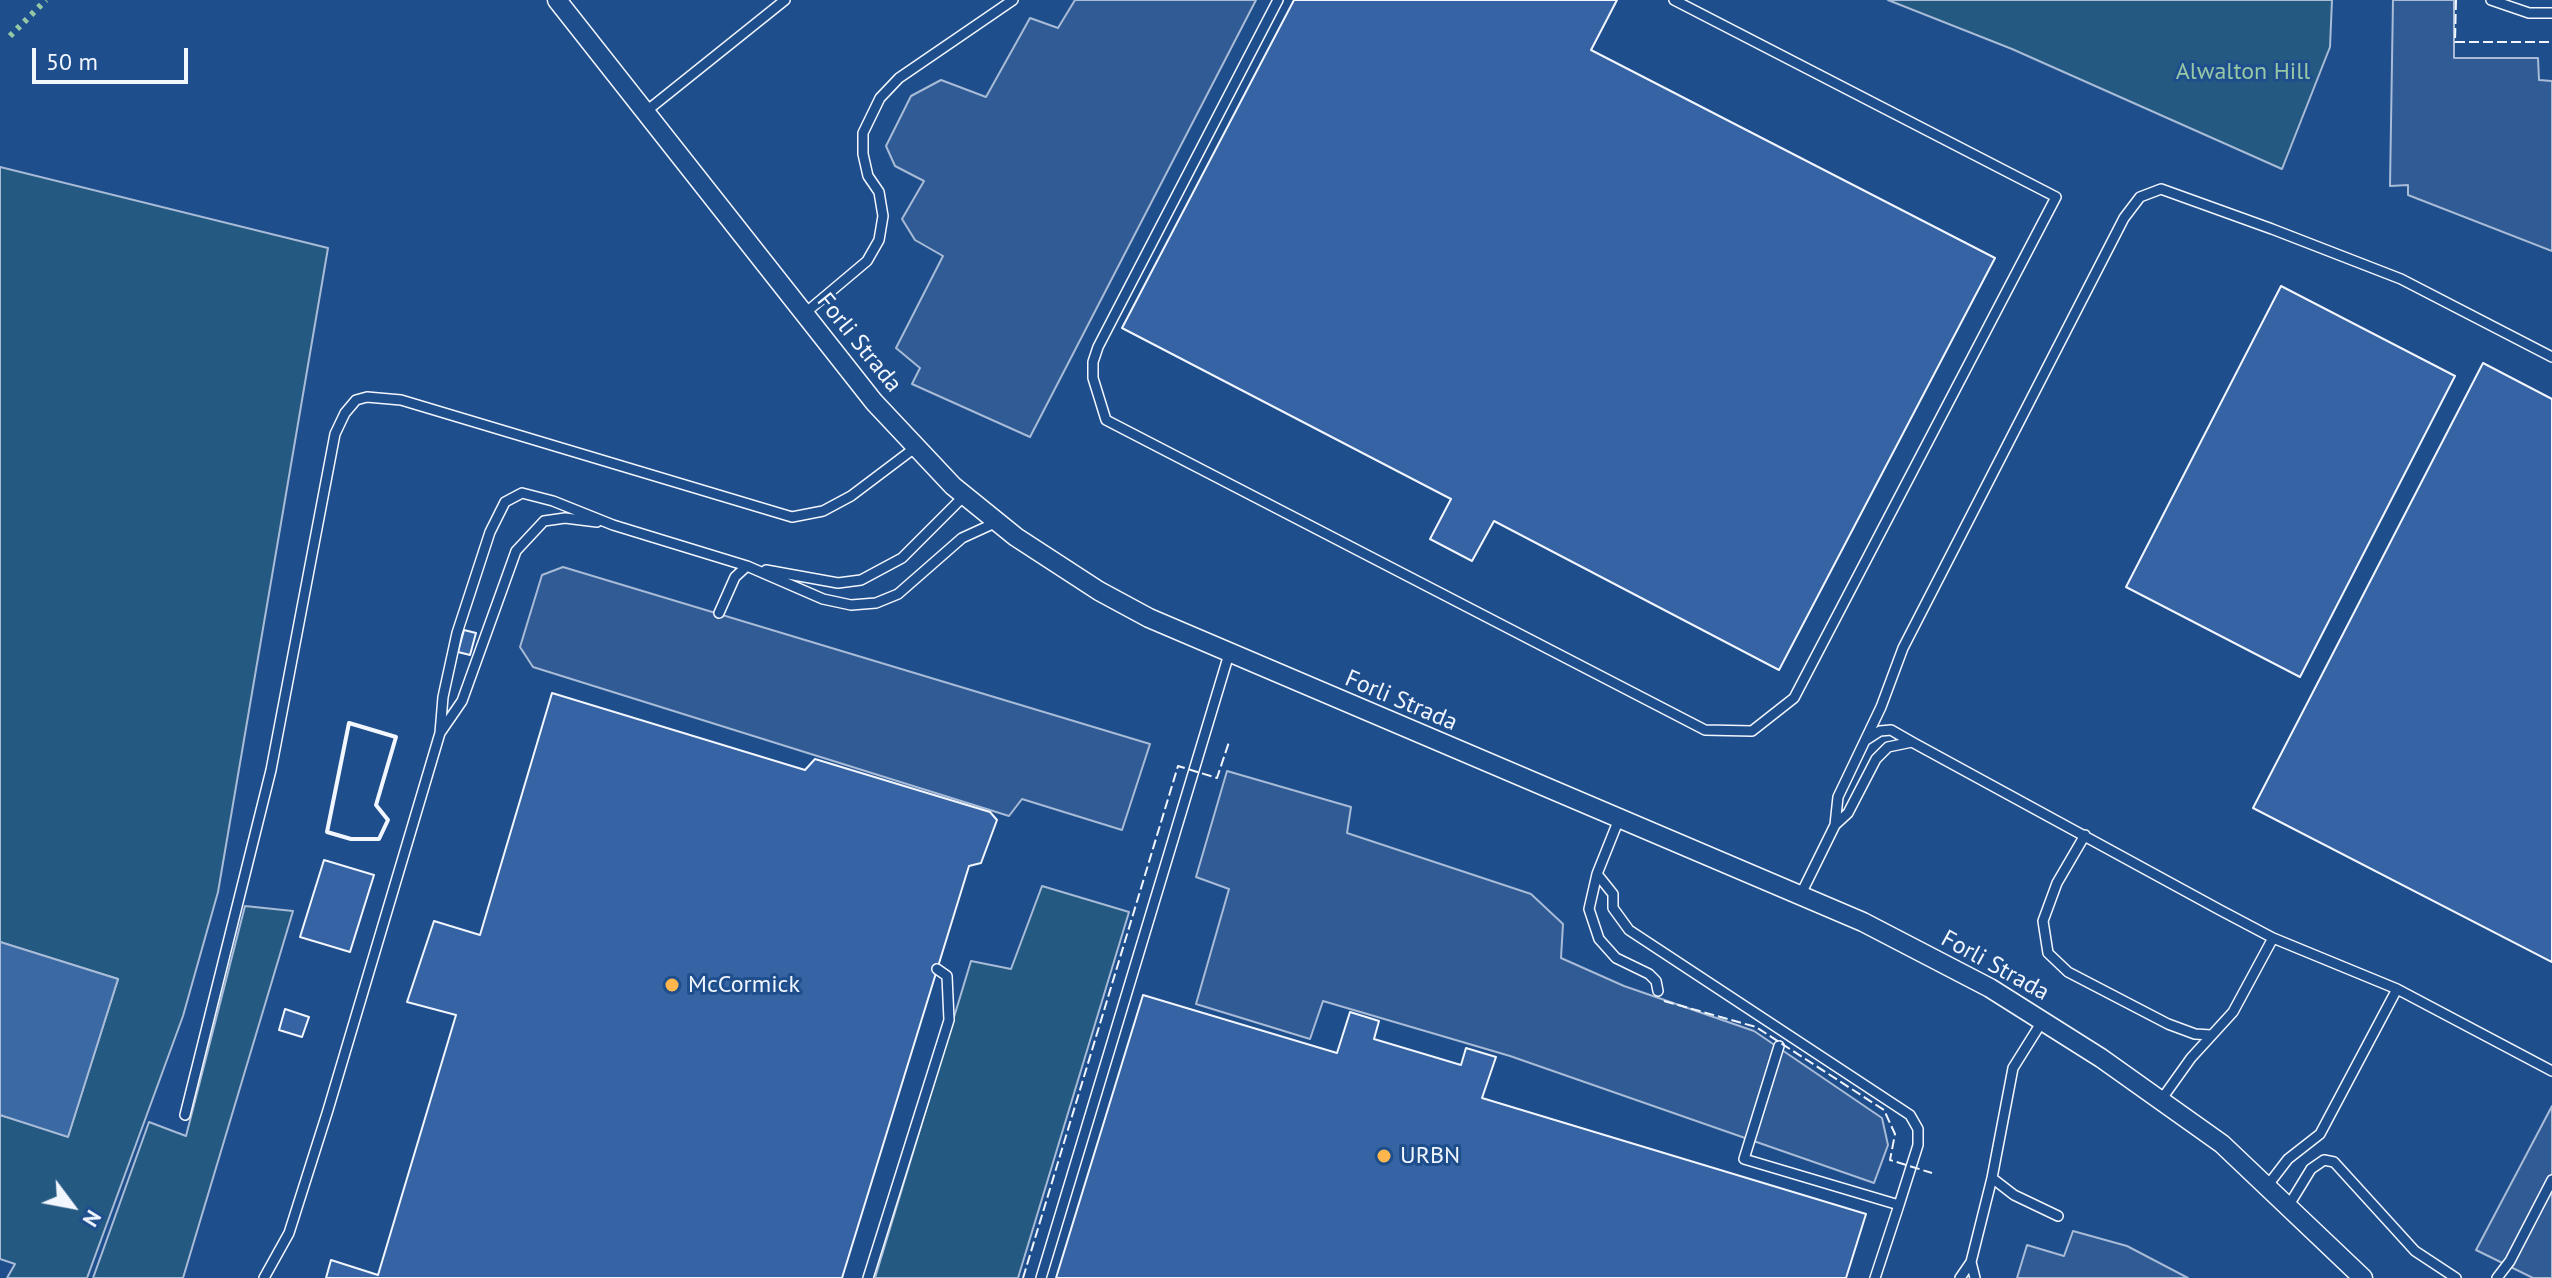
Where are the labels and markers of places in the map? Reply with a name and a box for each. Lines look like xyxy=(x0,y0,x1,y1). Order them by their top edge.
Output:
place label: McCormick xyxy=(688,971,800,999)
marker: McCormick xyxy=(663,976,681,994)
place label: URBN xyxy=(1400,1142,1460,1170)
marker: URBN xyxy=(1375,1147,1393,1165)

